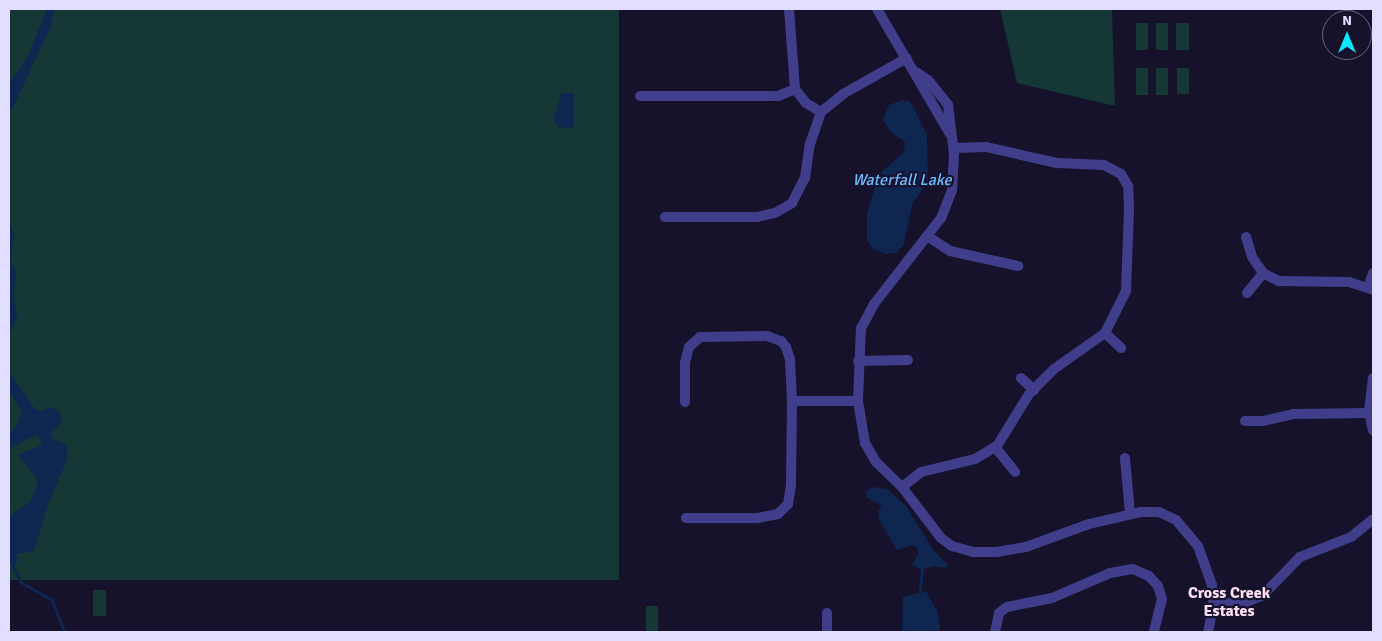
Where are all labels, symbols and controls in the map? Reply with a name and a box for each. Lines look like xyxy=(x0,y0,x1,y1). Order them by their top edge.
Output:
north arrow xyxy=(1322,10,1372,60)
text: N xyxy=(1342,12,1352,29)
water label: Waterfall Lake xyxy=(852,170,952,190)
district label: Cross Creek Estates xyxy=(1188,583,1270,621)

